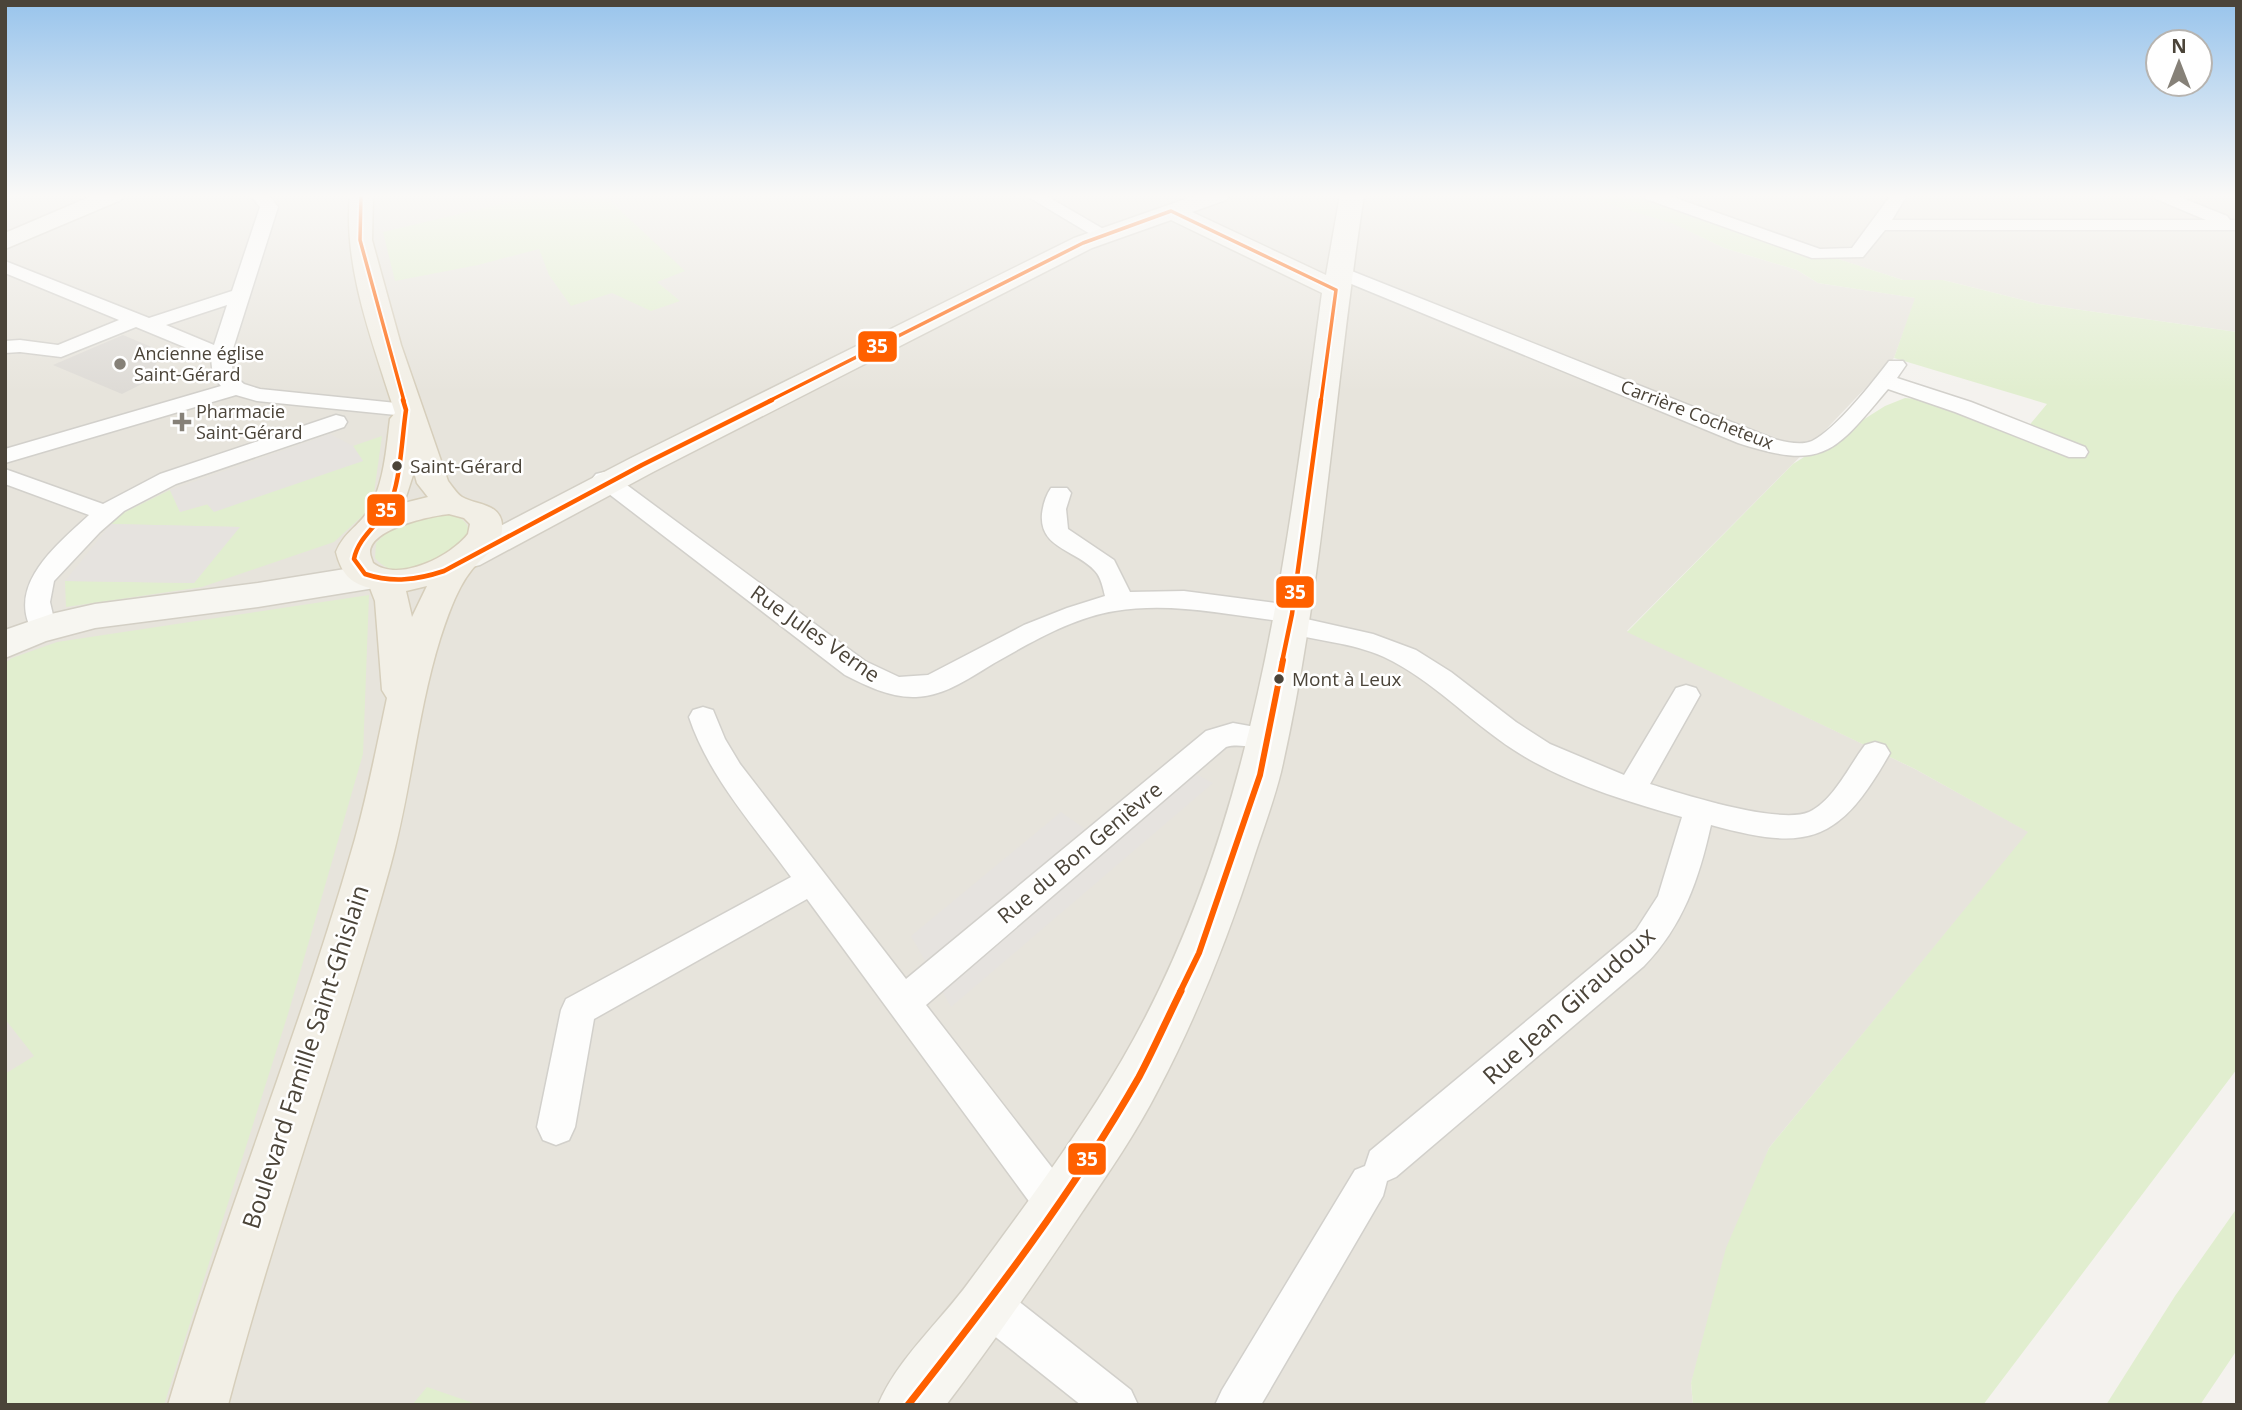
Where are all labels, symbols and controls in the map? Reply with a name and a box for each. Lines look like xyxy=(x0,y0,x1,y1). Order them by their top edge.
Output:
north arrow xyxy=(2144,28,2214,98)
text: N xyxy=(2171,33,2187,59)
line badge: 35 xyxy=(857,330,898,363)
text: 35 xyxy=(866,333,888,359)
place label: Ancienne église Saint-Gérard xyxy=(134,341,264,386)
marker: Ancienne église Saint-Gérard xyxy=(112,356,128,372)
street label: Carrière Cocheteux xyxy=(1618,374,1778,454)
place label: Pharmacie Saint-Gérard xyxy=(196,399,303,444)
marker: Pharmacie Saint-Gérard xyxy=(174,414,190,430)
place label: Saint-Gérard xyxy=(410,453,523,479)
marker: Saint-Gérard xyxy=(390,459,404,473)
line badge: 35 xyxy=(366,493,406,527)
text: 35 xyxy=(375,497,397,523)
line badge: 35 xyxy=(1275,575,1315,609)
street label: Rue Jules Verne xyxy=(745,578,886,688)
text: 35 xyxy=(1284,579,1306,605)
place label: Mont à Leux xyxy=(1292,666,1402,692)
marker: Mont à Leux xyxy=(1272,672,1286,686)
street label: Rue du Bon Genièvre xyxy=(991,775,1168,929)
street label: Boulevard Famille Saint-Ghislain xyxy=(233,881,376,1233)
street label: Rue Jean Giraudoux xyxy=(1475,918,1662,1091)
line badge: 35 xyxy=(1067,1142,1107,1176)
text: 35 xyxy=(1076,1146,1098,1172)

